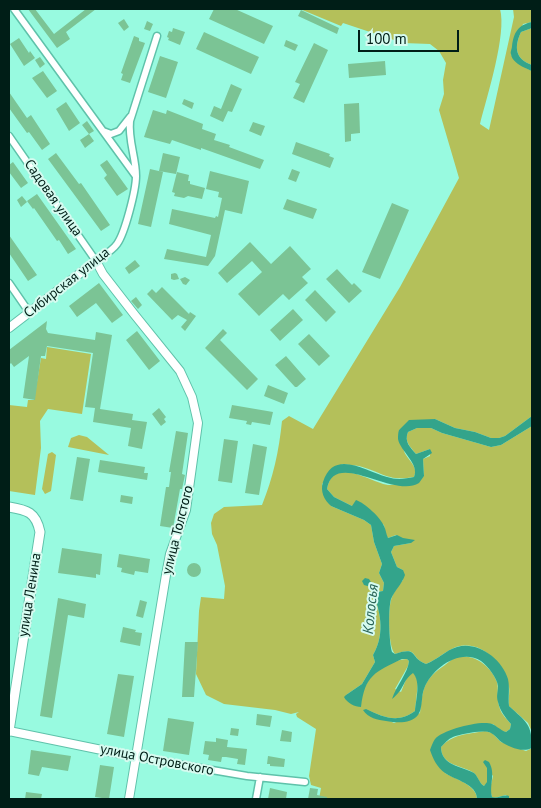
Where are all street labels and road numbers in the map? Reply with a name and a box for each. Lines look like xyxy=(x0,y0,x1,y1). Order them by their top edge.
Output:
street label: Садовая улица xyxy=(20,156,86,240)
street label: Сибирская улица xyxy=(21,244,113,322)
street label: улица Толстого xyxy=(159,484,197,576)
street label: улица Ленина xyxy=(15,552,45,638)
street label: улица Островского xyxy=(99,741,215,779)

